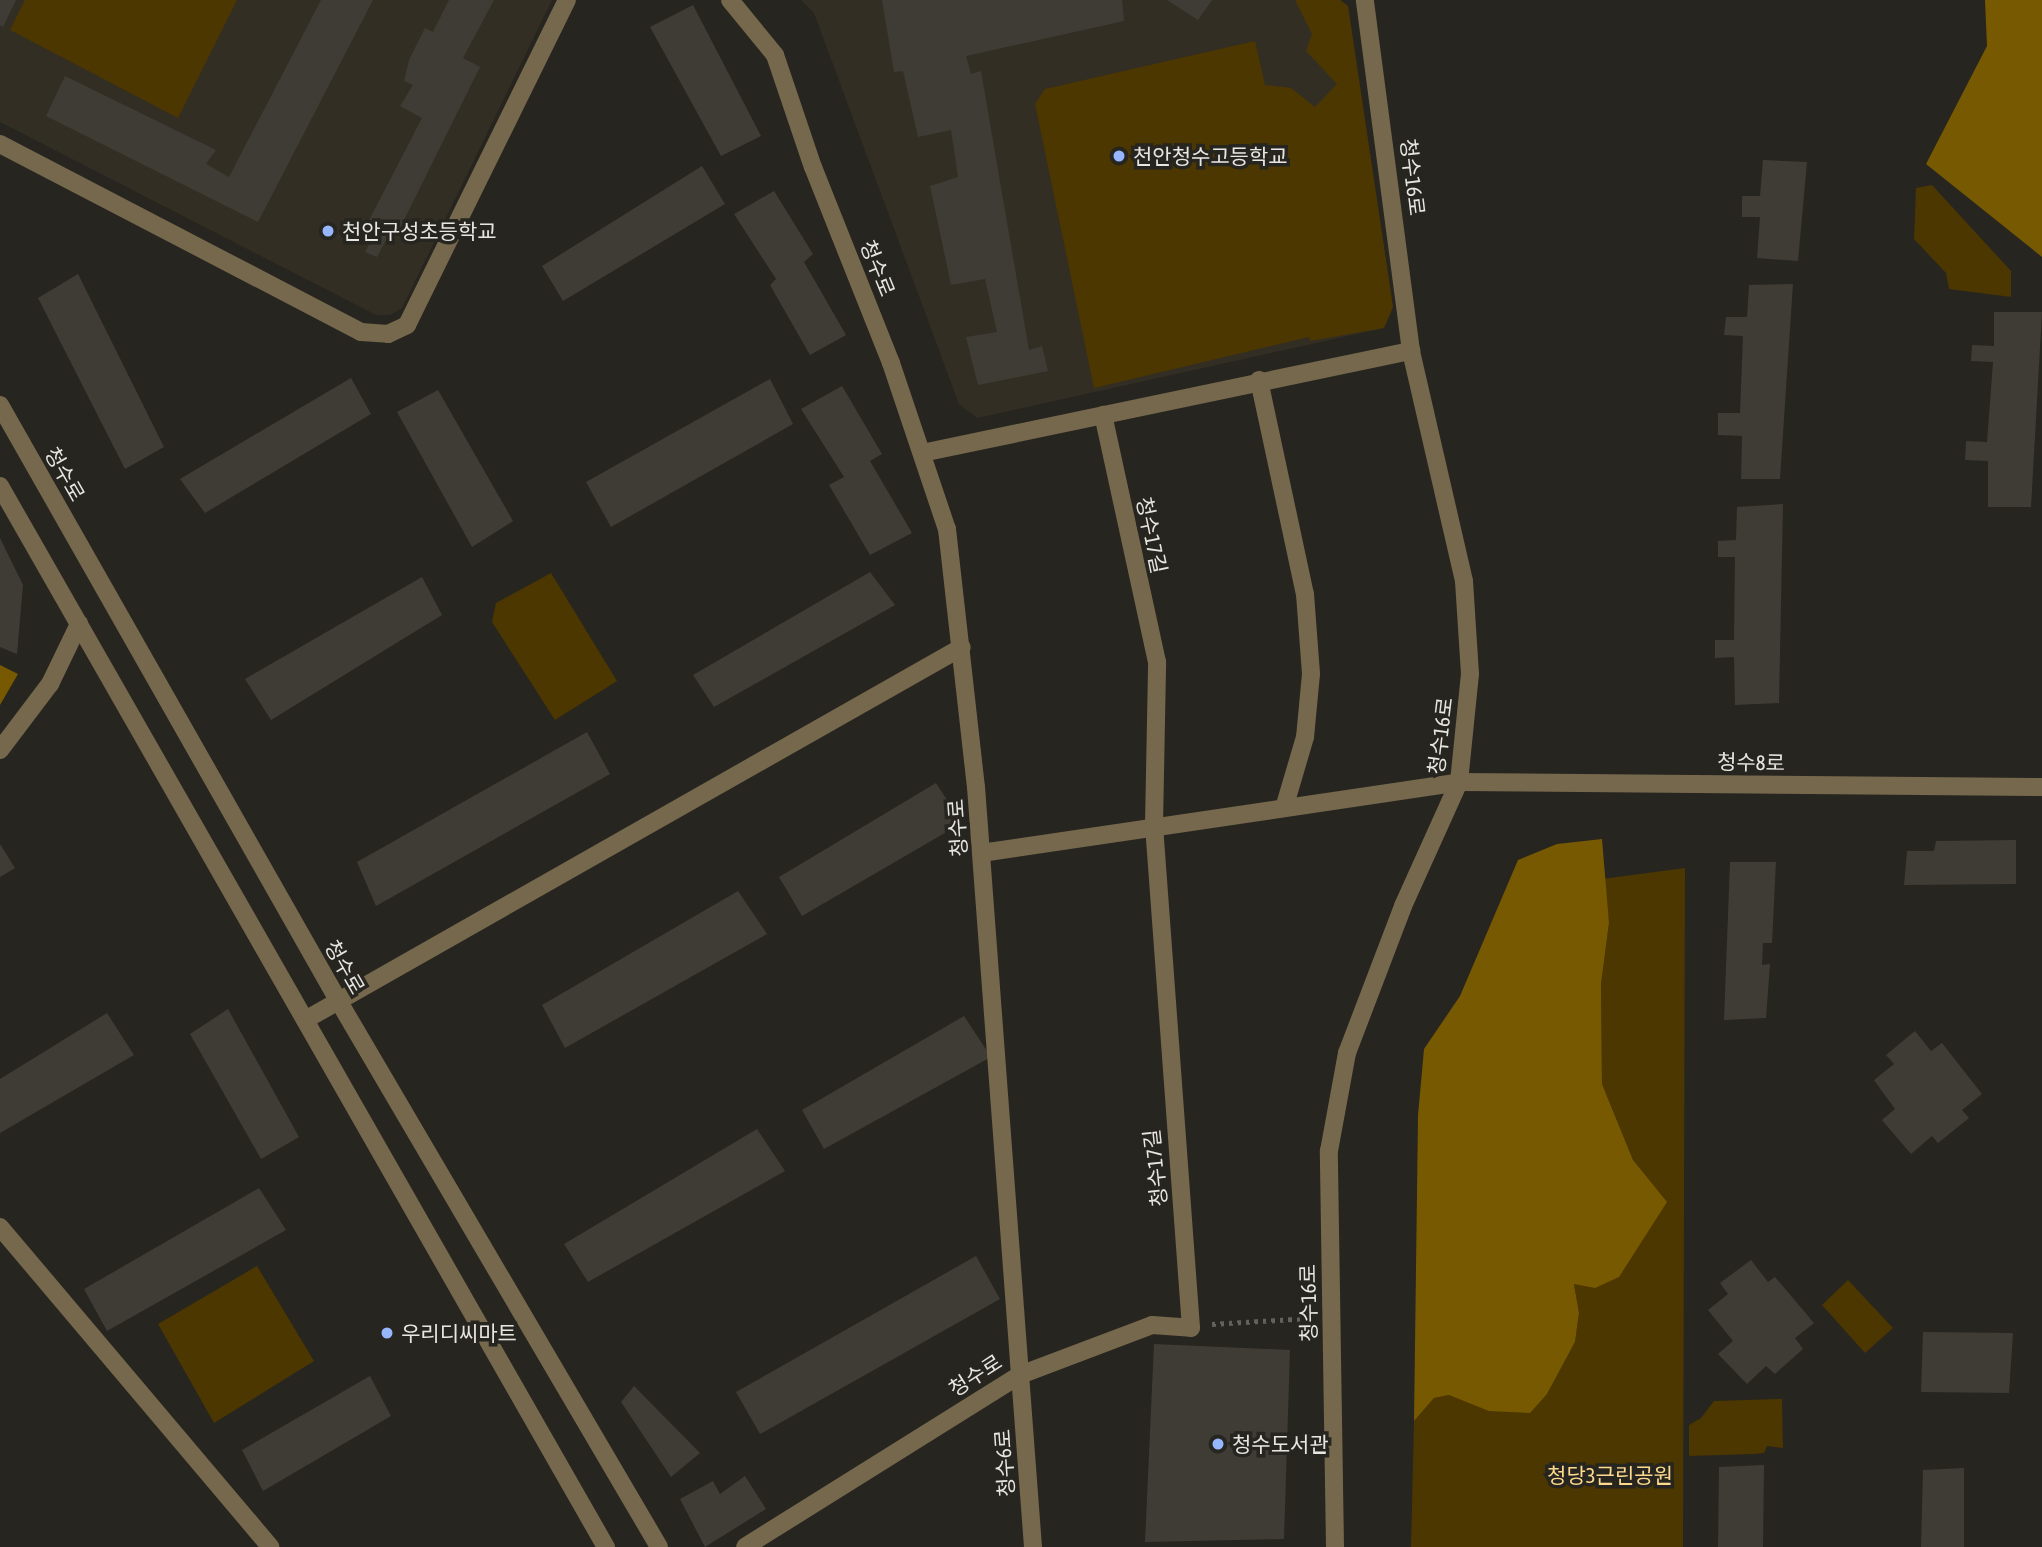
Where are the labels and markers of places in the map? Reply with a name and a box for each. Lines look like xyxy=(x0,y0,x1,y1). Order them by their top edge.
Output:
place label: 천안청수고등학교 xyxy=(1133,143,1288,169)
marker: 천안청수고등학교 xyxy=(1111,148,1127,164)
place label: 천안구성초등학교 xyxy=(342,218,497,244)
marker: 천안구성초등학교 xyxy=(320,223,336,239)
place label: 우리디씨마트 xyxy=(401,1320,517,1346)
marker: 우리디씨마트 xyxy=(379,1325,395,1341)
place label: 청수도서관 xyxy=(1232,1431,1329,1457)
marker: 청수도서관 xyxy=(1210,1436,1226,1452)

